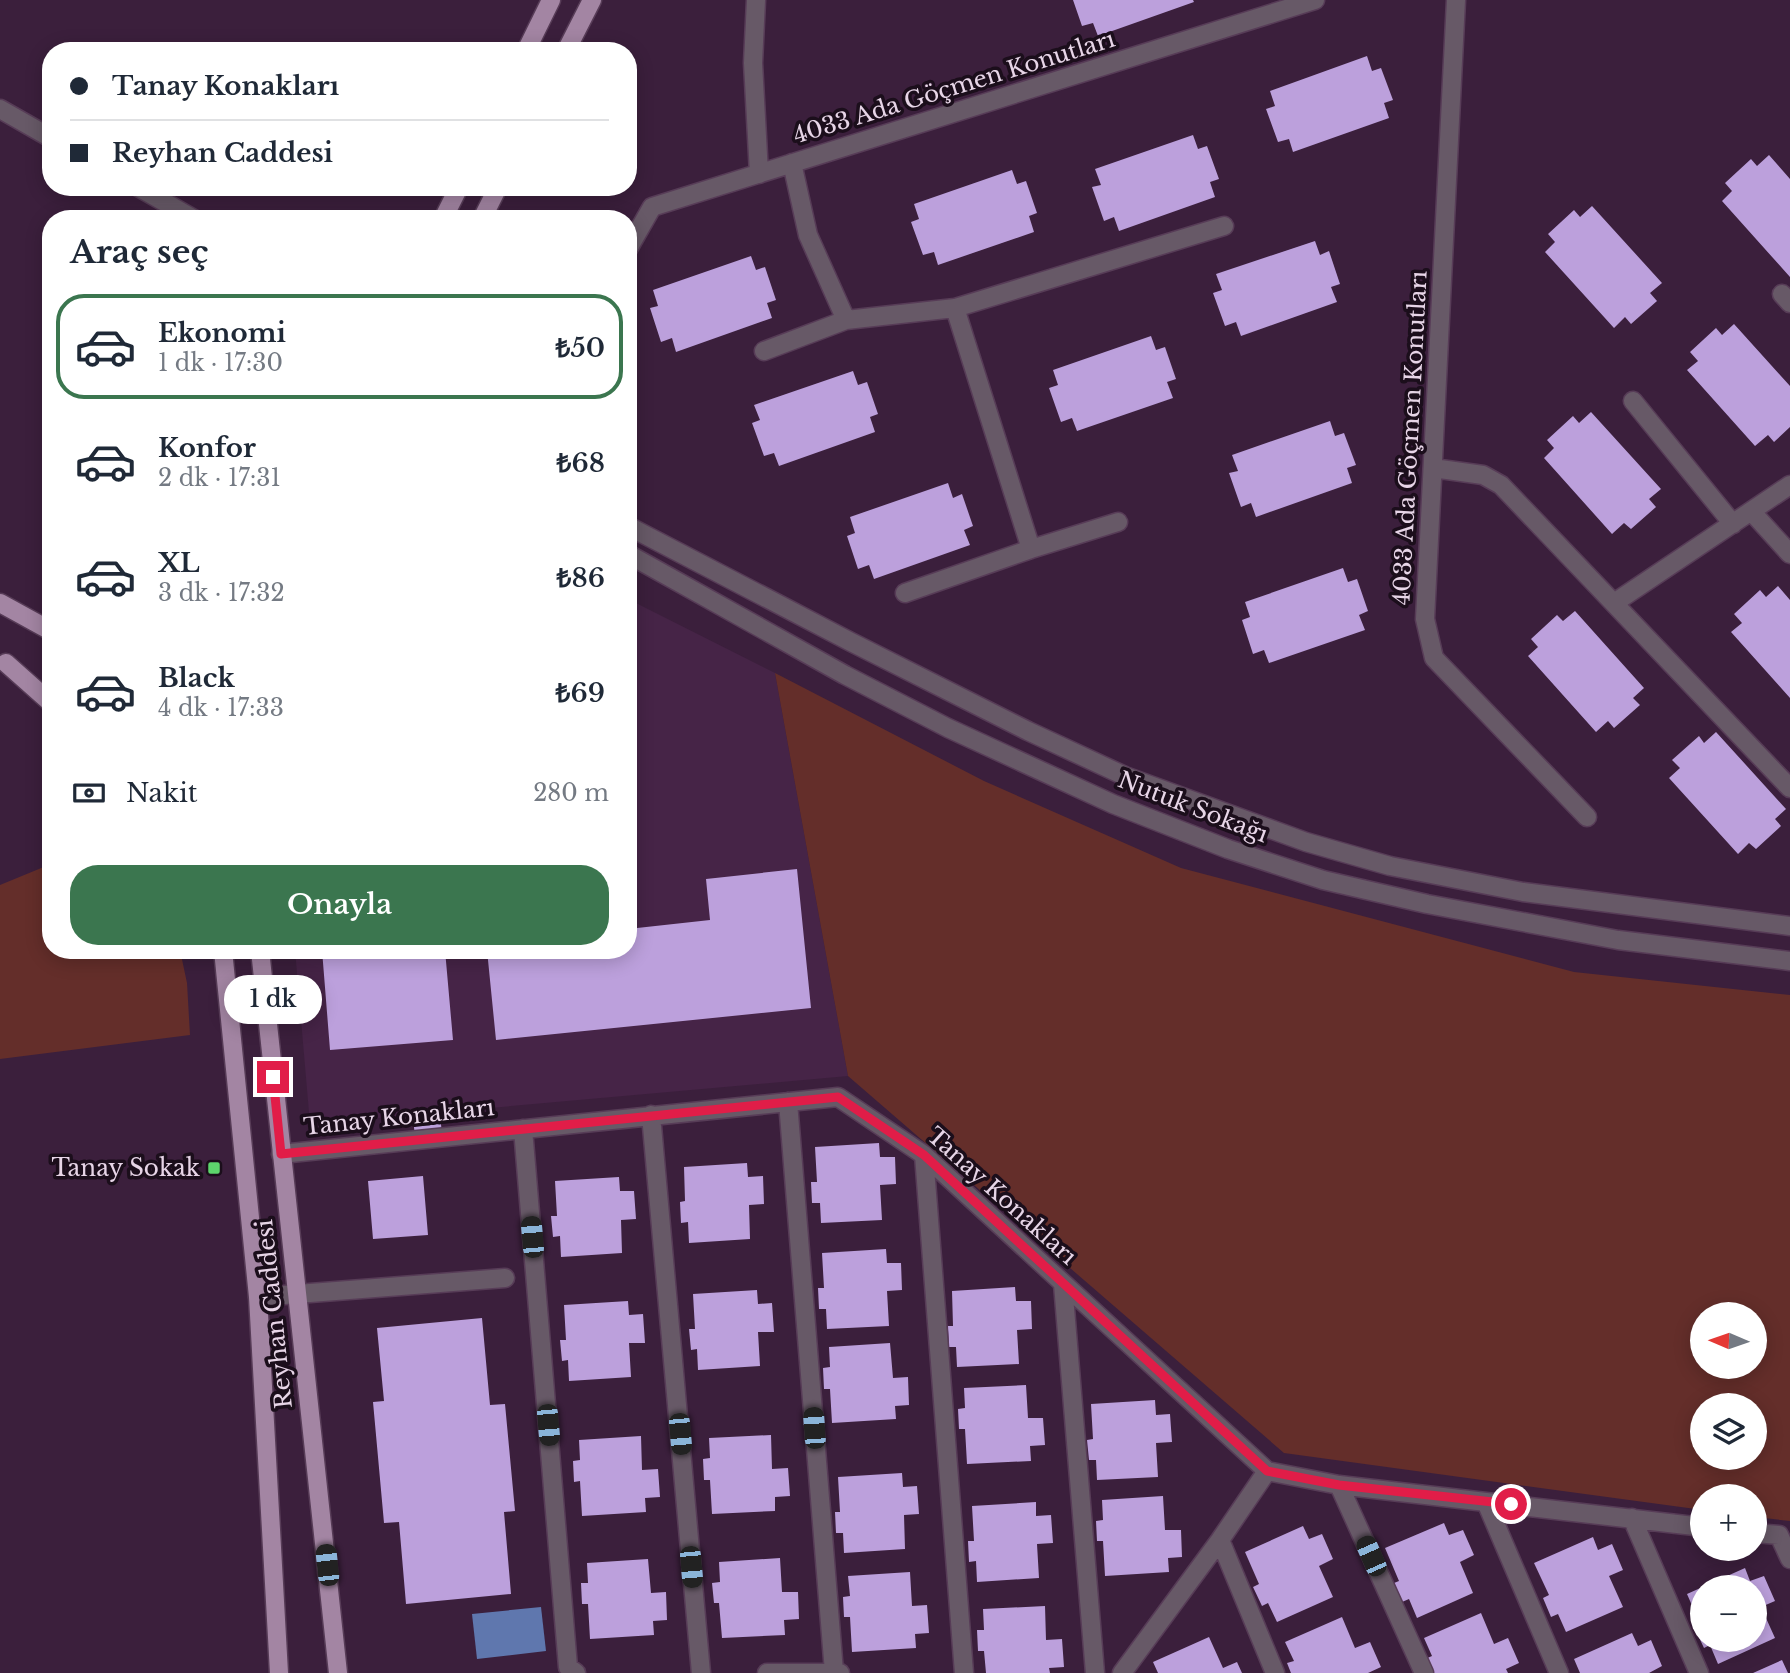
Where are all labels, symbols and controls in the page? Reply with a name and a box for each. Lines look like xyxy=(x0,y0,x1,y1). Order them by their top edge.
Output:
street label: 4033 Ada Göçmen Konutları xyxy=(790,25,1118,149)
text: Tanay Konakları xyxy=(112,70,339,102)
text: Reyhan Caddesi xyxy=(112,137,333,169)
text: Araç seç xyxy=(70,232,208,272)
street label: 4033 Ada Göçmen Konutları xyxy=(1387,270,1433,606)
icon: car xyxy=(74,315,137,378)
text: Ekonomi xyxy=(158,317,286,349)
text: ₺50 xyxy=(556,332,605,364)
text: 1 dk · 17:30 xyxy=(158,349,283,377)
icon: car xyxy=(74,430,137,493)
text: Konfor xyxy=(158,432,256,464)
text: ₺68 xyxy=(557,447,605,479)
text: 2 dk · 17:31 xyxy=(158,464,281,492)
icon: car xyxy=(74,545,137,608)
text: XL xyxy=(158,547,200,579)
text: ₺86 xyxy=(557,562,605,594)
text: 3 dk · 17:32 xyxy=(158,579,285,607)
icon: car xyxy=(74,660,137,723)
text: Black xyxy=(158,662,235,694)
text: ₺69 xyxy=(556,677,605,709)
text: 4 dk · 17:33 xyxy=(158,694,284,722)
street label: Nutuk Sokağı xyxy=(1114,766,1272,849)
icon: cash xyxy=(70,774,108,812)
text: Nakit xyxy=(126,777,198,809)
text: 280 m xyxy=(533,779,609,807)
button: Onayla xyxy=(70,865,609,945)
callout: 1 dk xyxy=(224,976,322,1024)
text: 1 dk xyxy=(249,985,297,1013)
route end xyxy=(257,1061,289,1093)
street label: Tanay Konakları xyxy=(302,1093,496,1141)
street label: Tanay Konakları xyxy=(921,1121,1083,1271)
place label: Tanay Sokak xyxy=(52,1154,201,1182)
marker: Tanay Sokak xyxy=(206,1160,222,1176)
car xyxy=(520,1215,545,1259)
street label: Reyhan Caddesi xyxy=(250,1218,298,1410)
north arrow xyxy=(1690,1302,1768,1379)
map controls xyxy=(1690,1302,1767,1652)
button: layers xyxy=(1690,1393,1767,1470)
car xyxy=(536,1403,561,1447)
car xyxy=(803,1406,826,1450)
car xyxy=(668,1412,693,1456)
button: + xyxy=(1690,1484,1767,1561)
route start xyxy=(1495,1488,1527,1520)
car xyxy=(1353,1533,1390,1579)
car xyxy=(315,1543,340,1587)
car xyxy=(679,1545,704,1589)
button: − xyxy=(1690,1575,1767,1652)

